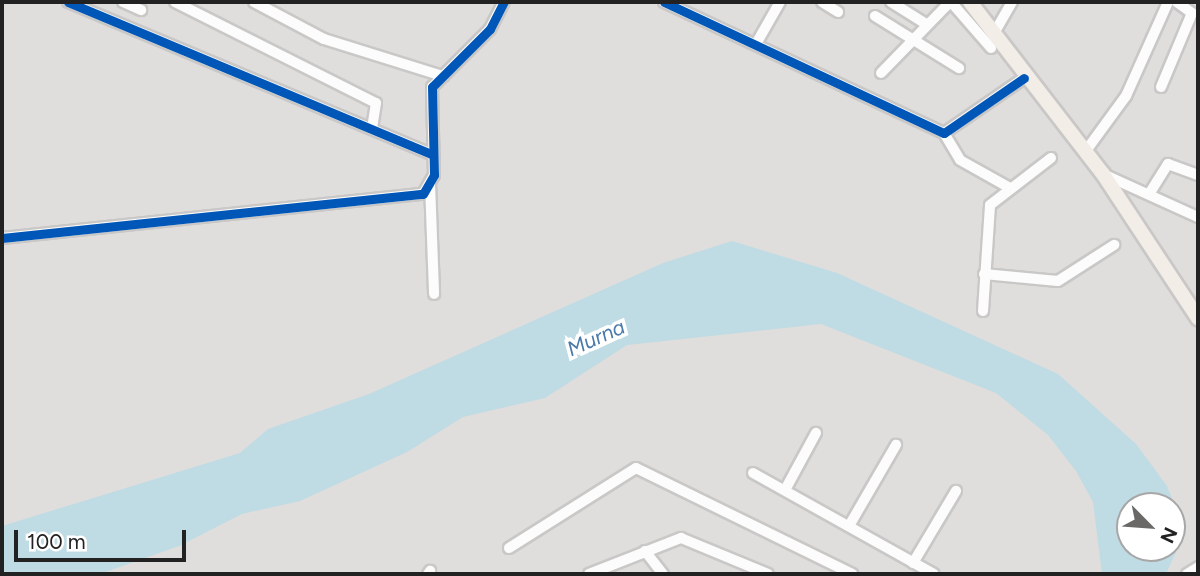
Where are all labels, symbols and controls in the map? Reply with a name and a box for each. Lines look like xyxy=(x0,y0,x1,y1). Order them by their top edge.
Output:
water label: Murna xyxy=(563,314,629,362)
north arrow xyxy=(1116,492,1186,562)
scale bar xyxy=(18,516,189,560)
text: N xyxy=(1155,524,1182,547)
text: 100 m xyxy=(27,529,86,554)

